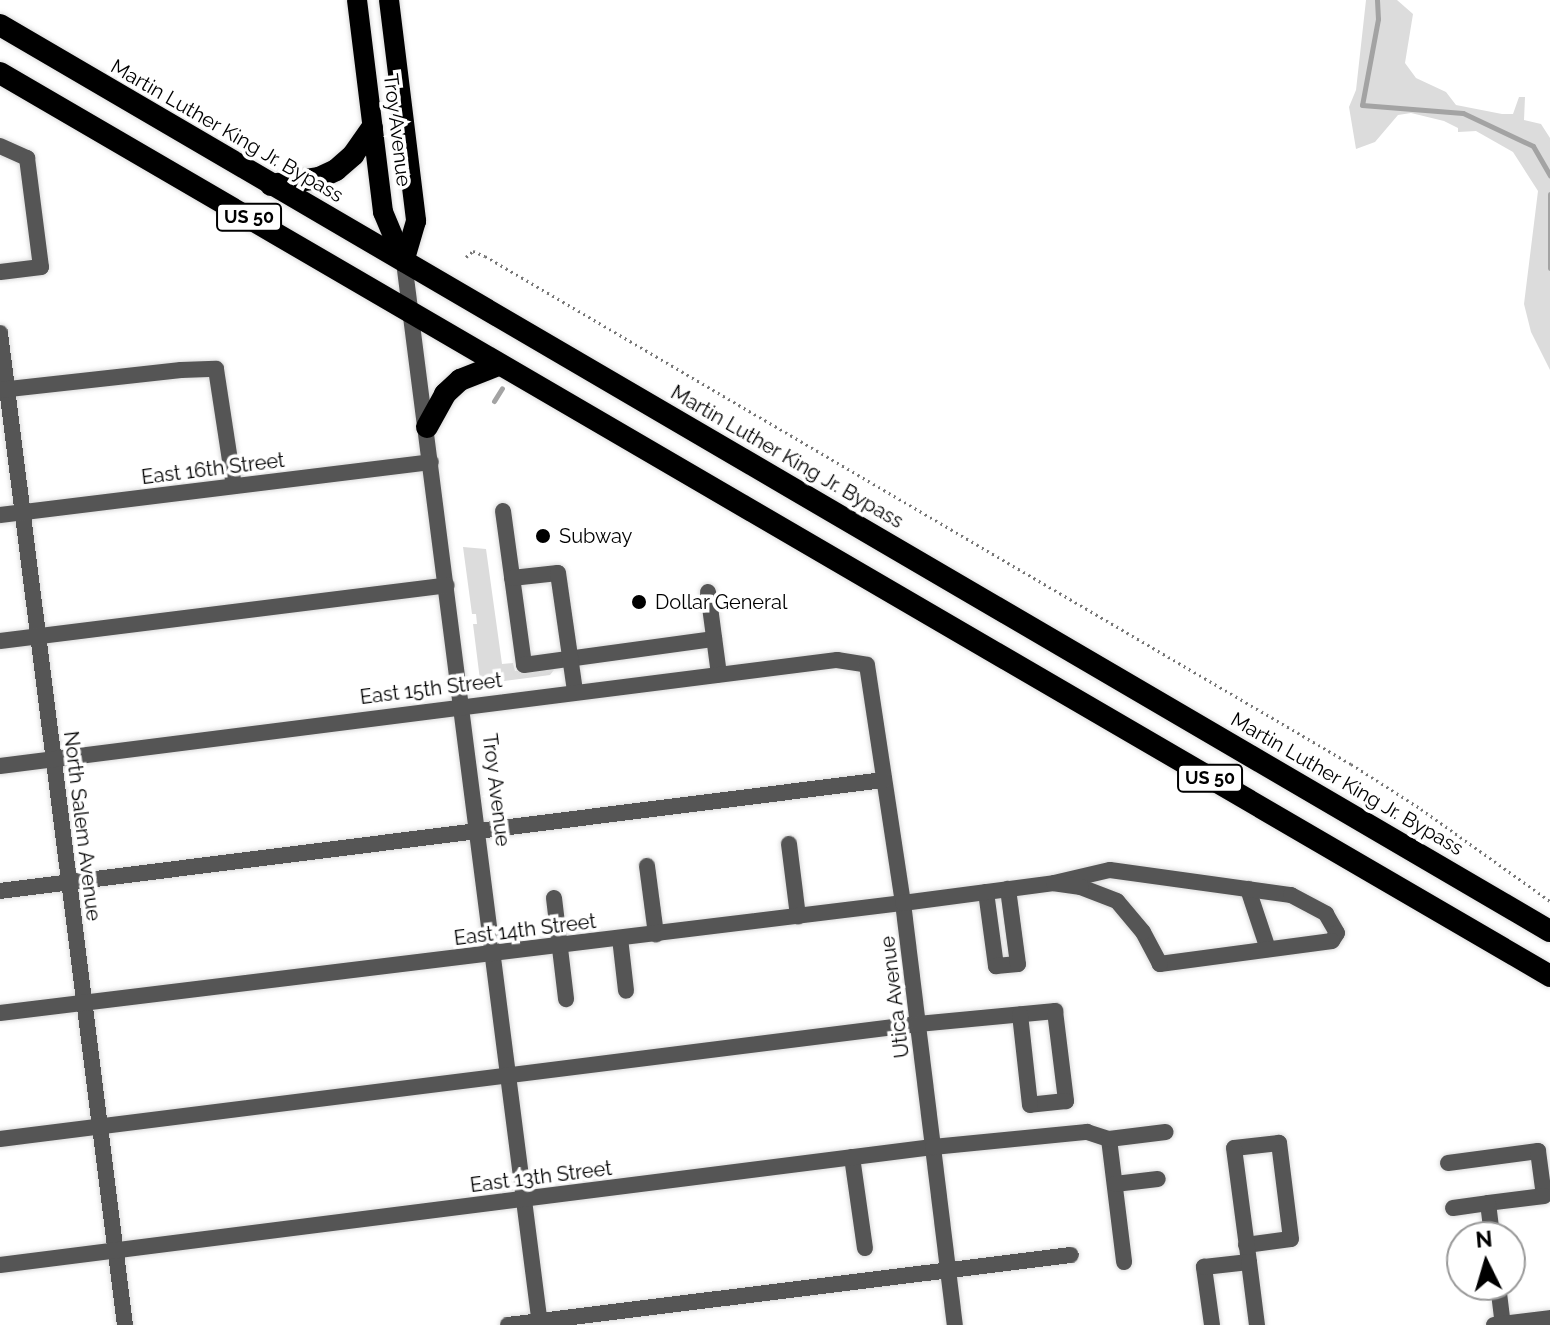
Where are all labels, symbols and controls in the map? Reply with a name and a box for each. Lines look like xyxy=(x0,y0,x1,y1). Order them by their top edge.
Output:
street label: Martin Luther King Jr. Bypass xyxy=(106,54,348,208)
street label: Troy Avenue xyxy=(378,72,416,188)
road number: US 50 xyxy=(215,203,283,231)
street label: Martin Luther King Jr. Bypass xyxy=(666,380,908,534)
street label: East 16th Street xyxy=(140,448,286,490)
place label: Subway xyxy=(559,524,632,548)
marker: Subway xyxy=(534,527,552,545)
place label: Dollar General xyxy=(655,590,788,614)
marker: Dollar General xyxy=(630,593,648,611)
street label: East 15th Street xyxy=(359,668,503,710)
street label: Martin Luther King Jr. Bypass xyxy=(1226,707,1468,861)
street label: North Salem Avenue xyxy=(58,729,106,923)
street label: Troy Avenue xyxy=(477,732,515,848)
road number: US 50 xyxy=(1176,764,1244,792)
street label: East 14th Street xyxy=(453,909,597,951)
street label: Utica Avenue xyxy=(876,934,914,1060)
street label: East 13th Street xyxy=(469,1156,613,1198)
north arrow xyxy=(1446,1221,1526,1301)
text: N xyxy=(1475,1225,1494,1253)

